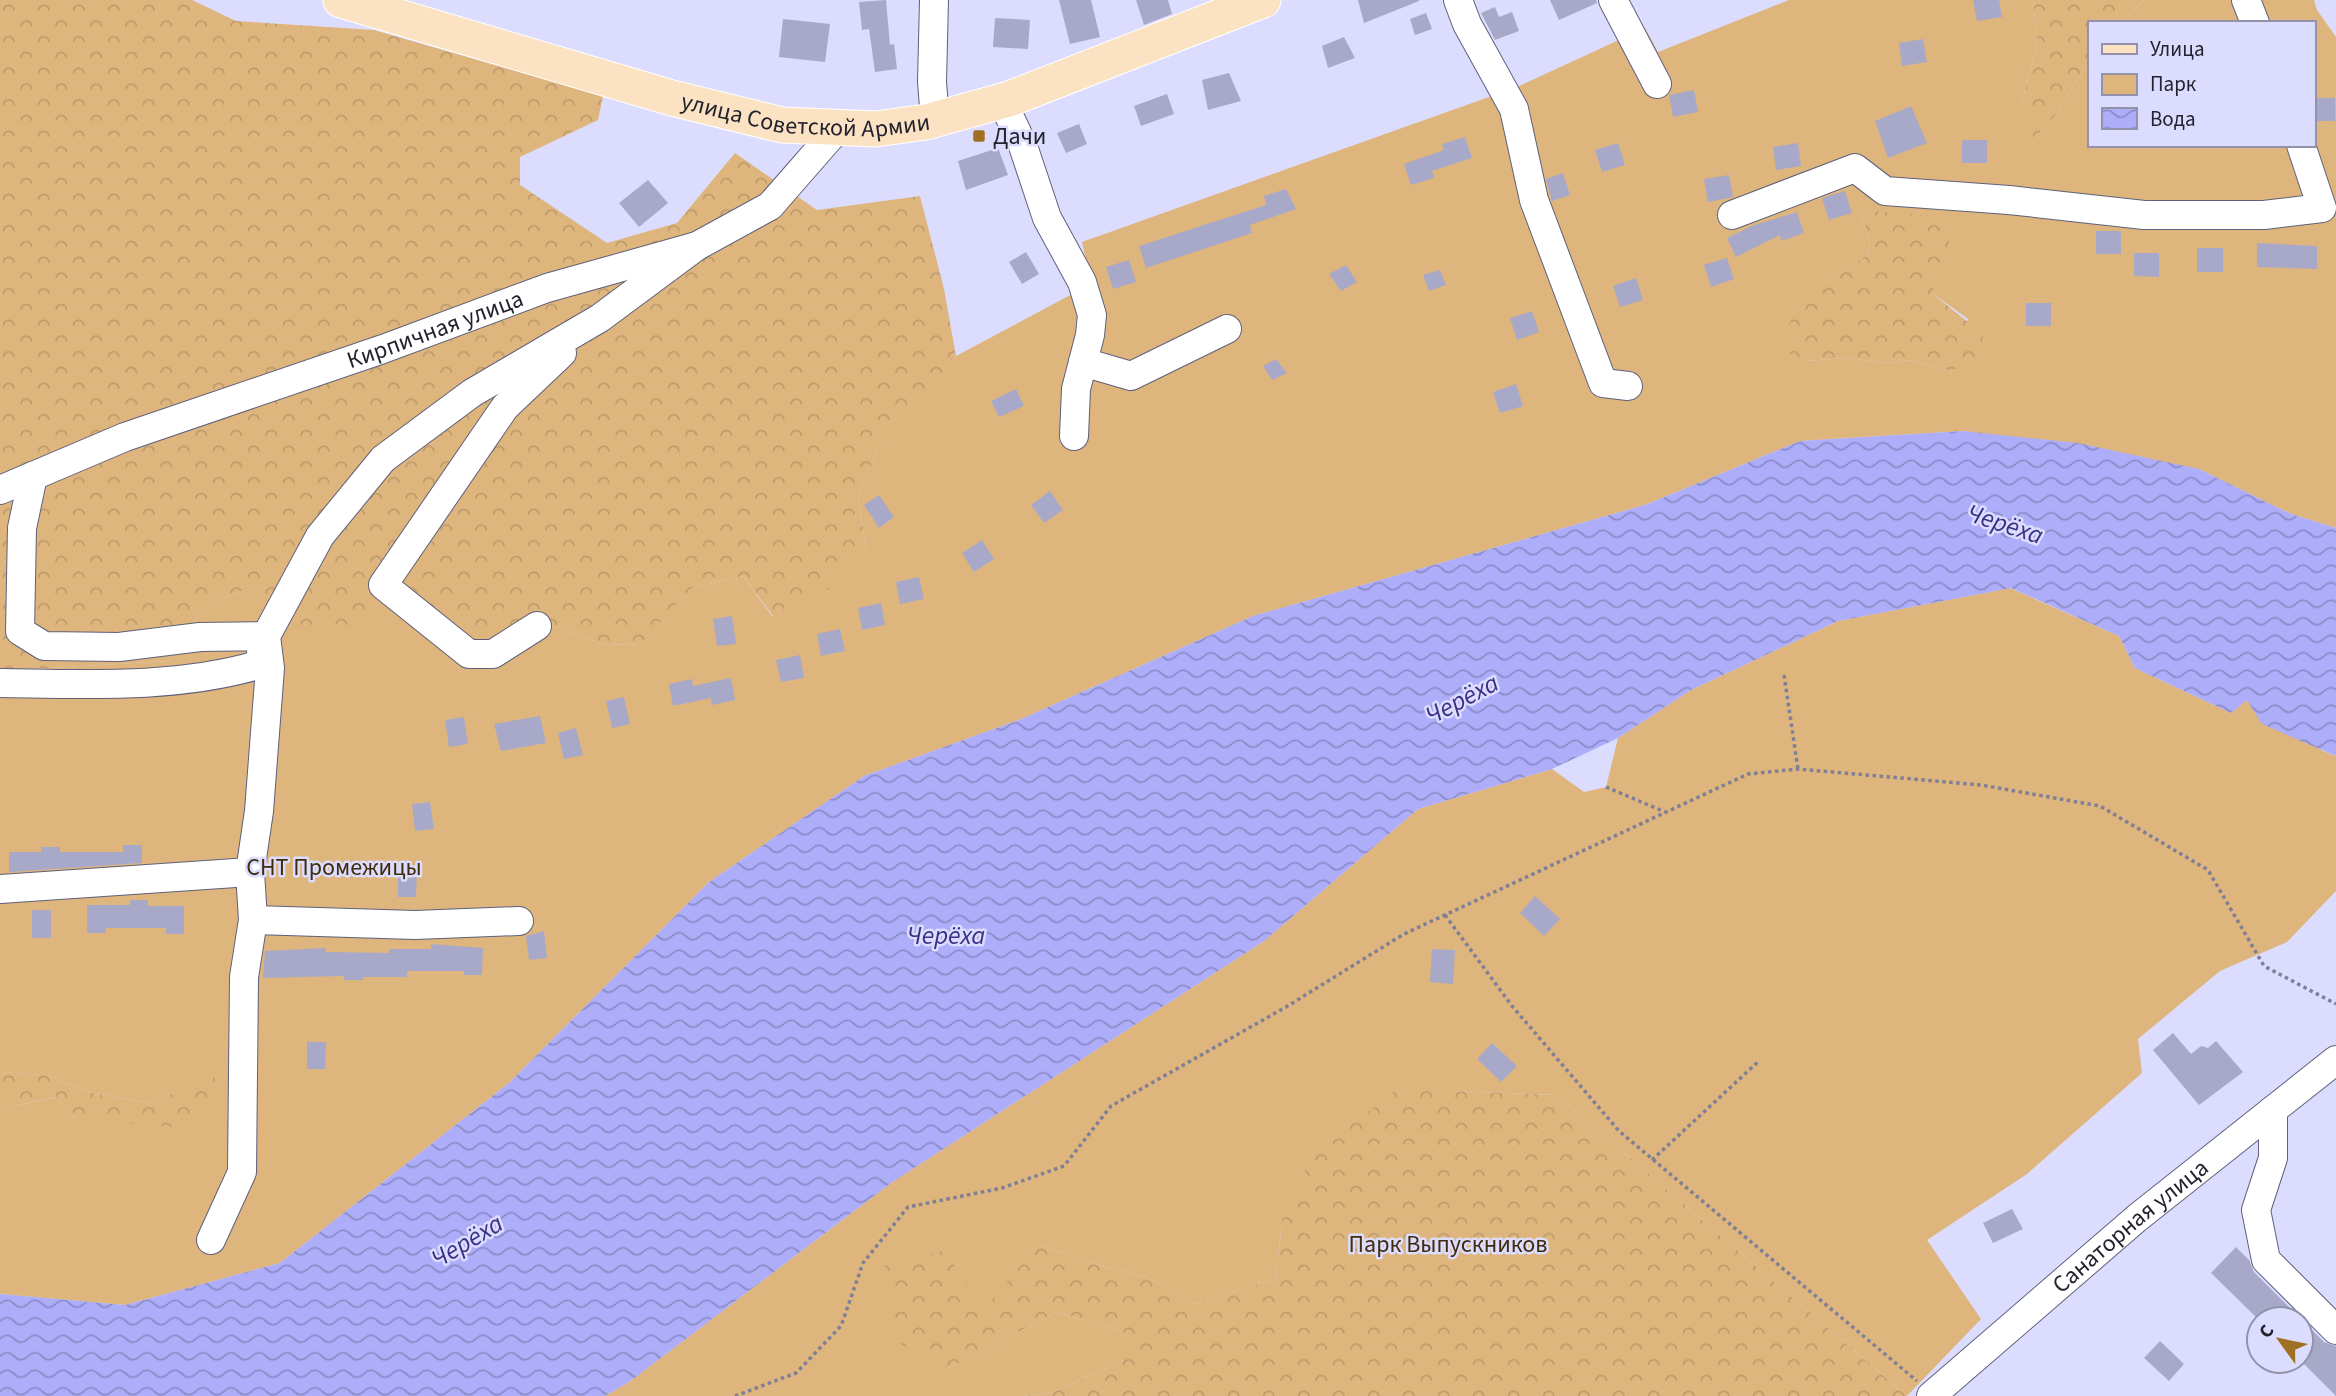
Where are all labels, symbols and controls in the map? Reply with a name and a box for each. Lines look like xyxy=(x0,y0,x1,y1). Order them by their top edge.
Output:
legend xyxy=(2088,21,2315,147)
text: Улица xyxy=(2150,34,2205,64)
text: Парк xyxy=(2150,69,2197,99)
street label: улица Советской Армии xyxy=(678,83,932,147)
text: Вода xyxy=(2150,104,2196,134)
place label: Дачи xyxy=(993,119,1046,154)
marker: Дачи xyxy=(971,128,987,144)
street label: Кирпичная улица xyxy=(342,281,528,378)
water label: Черёха xyxy=(1962,494,2048,554)
water label: Черёха xyxy=(1419,664,1505,734)
park label: СНТ Промежицы xyxy=(246,850,422,885)
water label: Черёха xyxy=(907,917,985,954)
street label: Санаторная улица xyxy=(2044,1150,2216,1301)
water label: Черёха xyxy=(424,1205,510,1277)
park label: Парк Выпускников xyxy=(1349,1227,1547,1262)
north arrow xyxy=(2245,1305,2315,1375)
text: С xyxy=(2253,1320,2281,1344)

